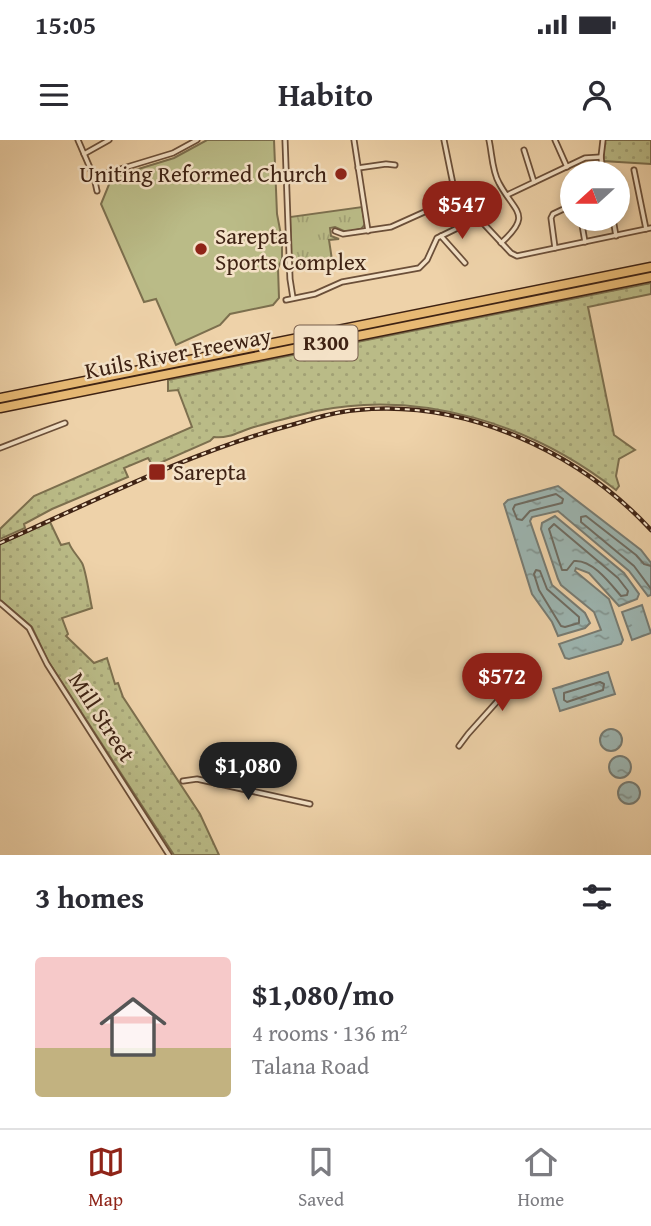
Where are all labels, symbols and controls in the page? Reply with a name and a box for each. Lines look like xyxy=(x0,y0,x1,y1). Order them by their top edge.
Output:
text: 15:05 xyxy=(35,5,96,44)
text: Habito xyxy=(278,71,373,118)
icon: menu xyxy=(35,76,73,114)
icon: person xyxy=(578,76,616,114)
place label: Uniting Reformed Church xyxy=(79,157,327,190)
north arrow xyxy=(560,161,630,231)
map controls xyxy=(560,161,630,231)
marker: Uniting Reformed Church xyxy=(333,166,349,182)
pin: $547 xyxy=(421,182,503,241)
text: $547 xyxy=(438,187,486,220)
place label: Sarepta Sports Complex xyxy=(215,219,367,278)
marker: Sarepta Sports Complex xyxy=(193,241,209,257)
street label: Kuils River Freeway xyxy=(82,318,275,387)
road number: R300 xyxy=(294,326,358,360)
place label: Sarepta xyxy=(173,455,247,488)
marker: Sarepta xyxy=(147,462,167,482)
pin: $572 xyxy=(461,654,543,713)
text: $572 xyxy=(478,659,526,692)
street label: Mill Street xyxy=(61,665,144,768)
pin: $1,080 xyxy=(191,742,305,802)
text: $1,080 xyxy=(215,748,281,781)
text: 3 homes xyxy=(35,875,144,919)
icon: filters xyxy=(578,878,616,916)
text: $1,080/mo xyxy=(252,972,394,1016)
icon: home xyxy=(91,985,175,1069)
text: 4 rooms · 136 m² xyxy=(252,1016,407,1049)
text: Talana Road xyxy=(252,1049,369,1082)
tab: Map xyxy=(87,1143,125,1213)
tab: Saved xyxy=(298,1143,344,1213)
tab: Home xyxy=(518,1143,564,1213)

